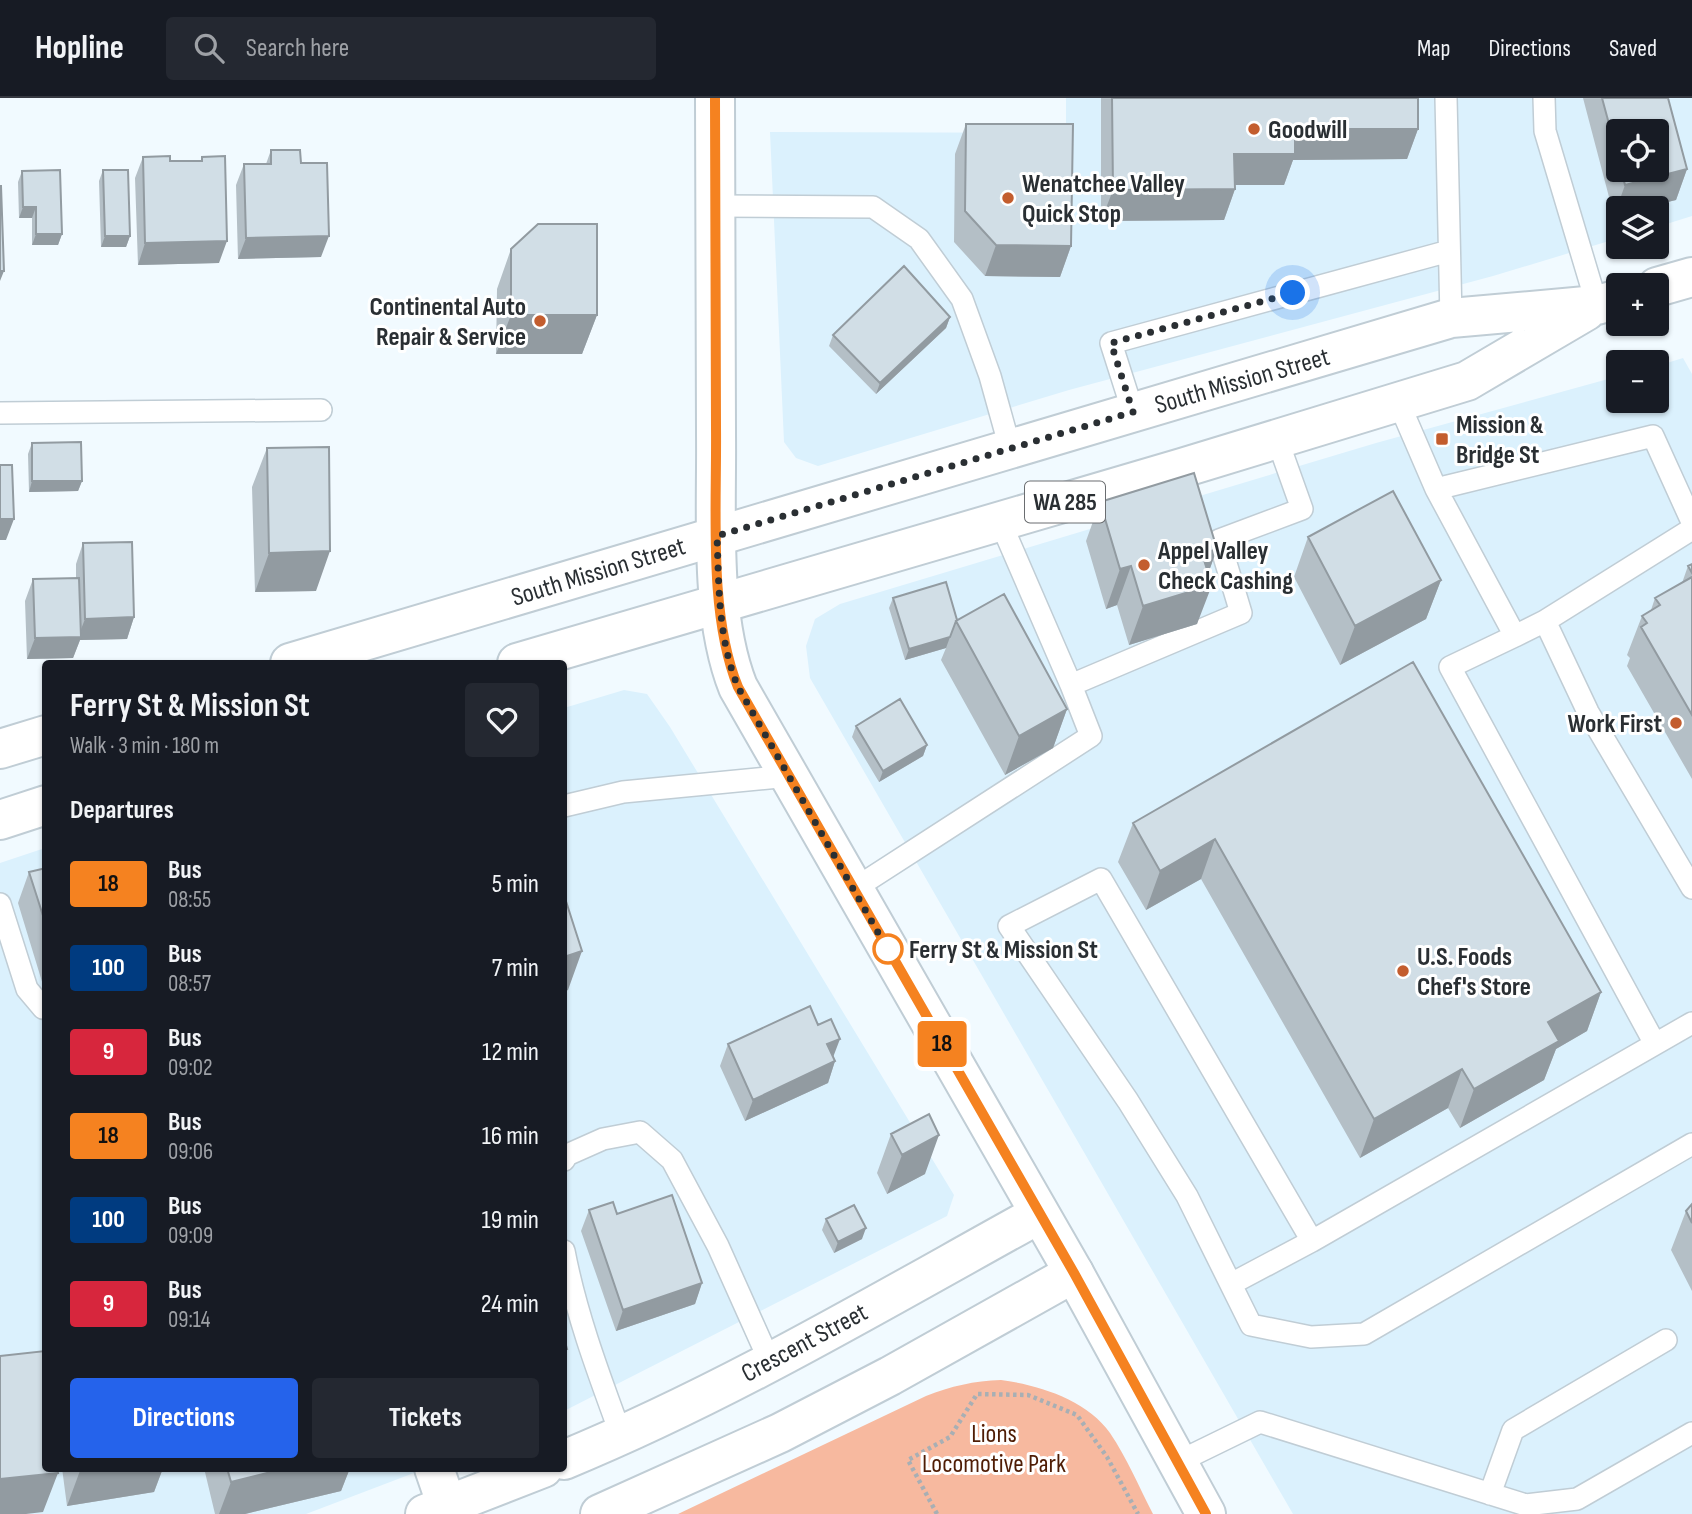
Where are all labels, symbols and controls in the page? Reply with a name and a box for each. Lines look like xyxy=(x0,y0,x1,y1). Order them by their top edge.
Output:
search box xyxy=(166,17,656,80)
text: Hopline xyxy=(35,28,124,68)
icon: search xyxy=(190,29,228,67)
text: Search here xyxy=(246,33,349,64)
text: Map xyxy=(1417,34,1450,63)
text: Directions xyxy=(1488,34,1571,63)
text: Saved xyxy=(1609,34,1657,63)
place label: Goodwill xyxy=(1268,115,1347,146)
map controls xyxy=(1606,119,1669,413)
button: locate xyxy=(1606,119,1669,182)
marker: Goodwill xyxy=(1246,121,1262,137)
place label: Wenatchee Valley Quick Stop xyxy=(1022,169,1185,230)
marker: Wenatchee Valley Quick Stop xyxy=(1000,190,1016,206)
button: layers xyxy=(1606,196,1669,259)
button: + xyxy=(1606,273,1669,336)
your location xyxy=(1275,275,1310,310)
place label: Continental Auto Repair & Service xyxy=(370,292,526,353)
marker: Continental Auto Repair & Service xyxy=(532,313,548,329)
street label: South Mission Street xyxy=(1151,342,1333,421)
button: − xyxy=(1606,350,1669,413)
place label: Mission & Bridge St xyxy=(1456,410,1544,471)
marker: Mission & Bridge St xyxy=(1434,431,1450,447)
road number: WA 285 xyxy=(1025,482,1105,522)
street label: South Mission Street xyxy=(508,531,689,614)
place label: Appel Valley Check Cashing xyxy=(1157,536,1293,597)
marker: Appel Valley Check Cashing xyxy=(1136,557,1152,573)
button: heart xyxy=(465,683,539,757)
text: Ferry St & Mission St xyxy=(70,686,310,726)
place label: Work First xyxy=(1567,709,1662,740)
marker: Work First xyxy=(1668,715,1684,731)
text: Walk · 3 min · 180 m xyxy=(70,732,219,760)
text: Departures xyxy=(70,795,174,826)
text: Bus xyxy=(168,855,202,886)
text: 18 xyxy=(98,869,119,898)
text: 5 min xyxy=(492,869,539,900)
text: 08:55 xyxy=(168,886,211,914)
marker: Ferry St & Mission St xyxy=(873,934,903,964)
place label: Ferry St & Mission St xyxy=(909,935,1098,966)
text: Bus xyxy=(168,939,202,970)
place label: U.S. Foods Chef's Store xyxy=(1417,942,1531,1003)
text: 100 xyxy=(92,953,125,982)
text: 7 min xyxy=(492,953,539,984)
marker: U.S. Foods Chef's Store xyxy=(1395,963,1411,979)
text: 08:57 xyxy=(168,970,211,998)
line badge: 18 xyxy=(911,1021,974,1067)
text: Bus xyxy=(168,1023,202,1054)
text: 18 xyxy=(932,1029,952,1058)
text: 9 xyxy=(103,1037,114,1066)
text: 12 min xyxy=(482,1037,539,1068)
text: 09:02 xyxy=(168,1054,213,1082)
text: Bus xyxy=(168,1107,202,1138)
text: 18 xyxy=(98,1121,119,1150)
text: 16 min xyxy=(482,1121,539,1152)
text: 09:06 xyxy=(168,1138,213,1166)
text: Bus xyxy=(168,1191,202,1222)
text: 100 xyxy=(92,1205,125,1234)
text: 19 min xyxy=(482,1205,539,1236)
text: 09:09 xyxy=(168,1222,213,1250)
text: Bus xyxy=(168,1275,202,1306)
text: 9 xyxy=(103,1289,114,1318)
text: 24 min xyxy=(481,1289,539,1320)
street label: Crescent Street xyxy=(736,1297,873,1389)
text: 09:14 xyxy=(168,1306,210,1334)
button: Directions xyxy=(70,1378,298,1458)
button: Tickets xyxy=(312,1378,539,1458)
park label: Lions Locomotive Park xyxy=(922,1419,1066,1480)

